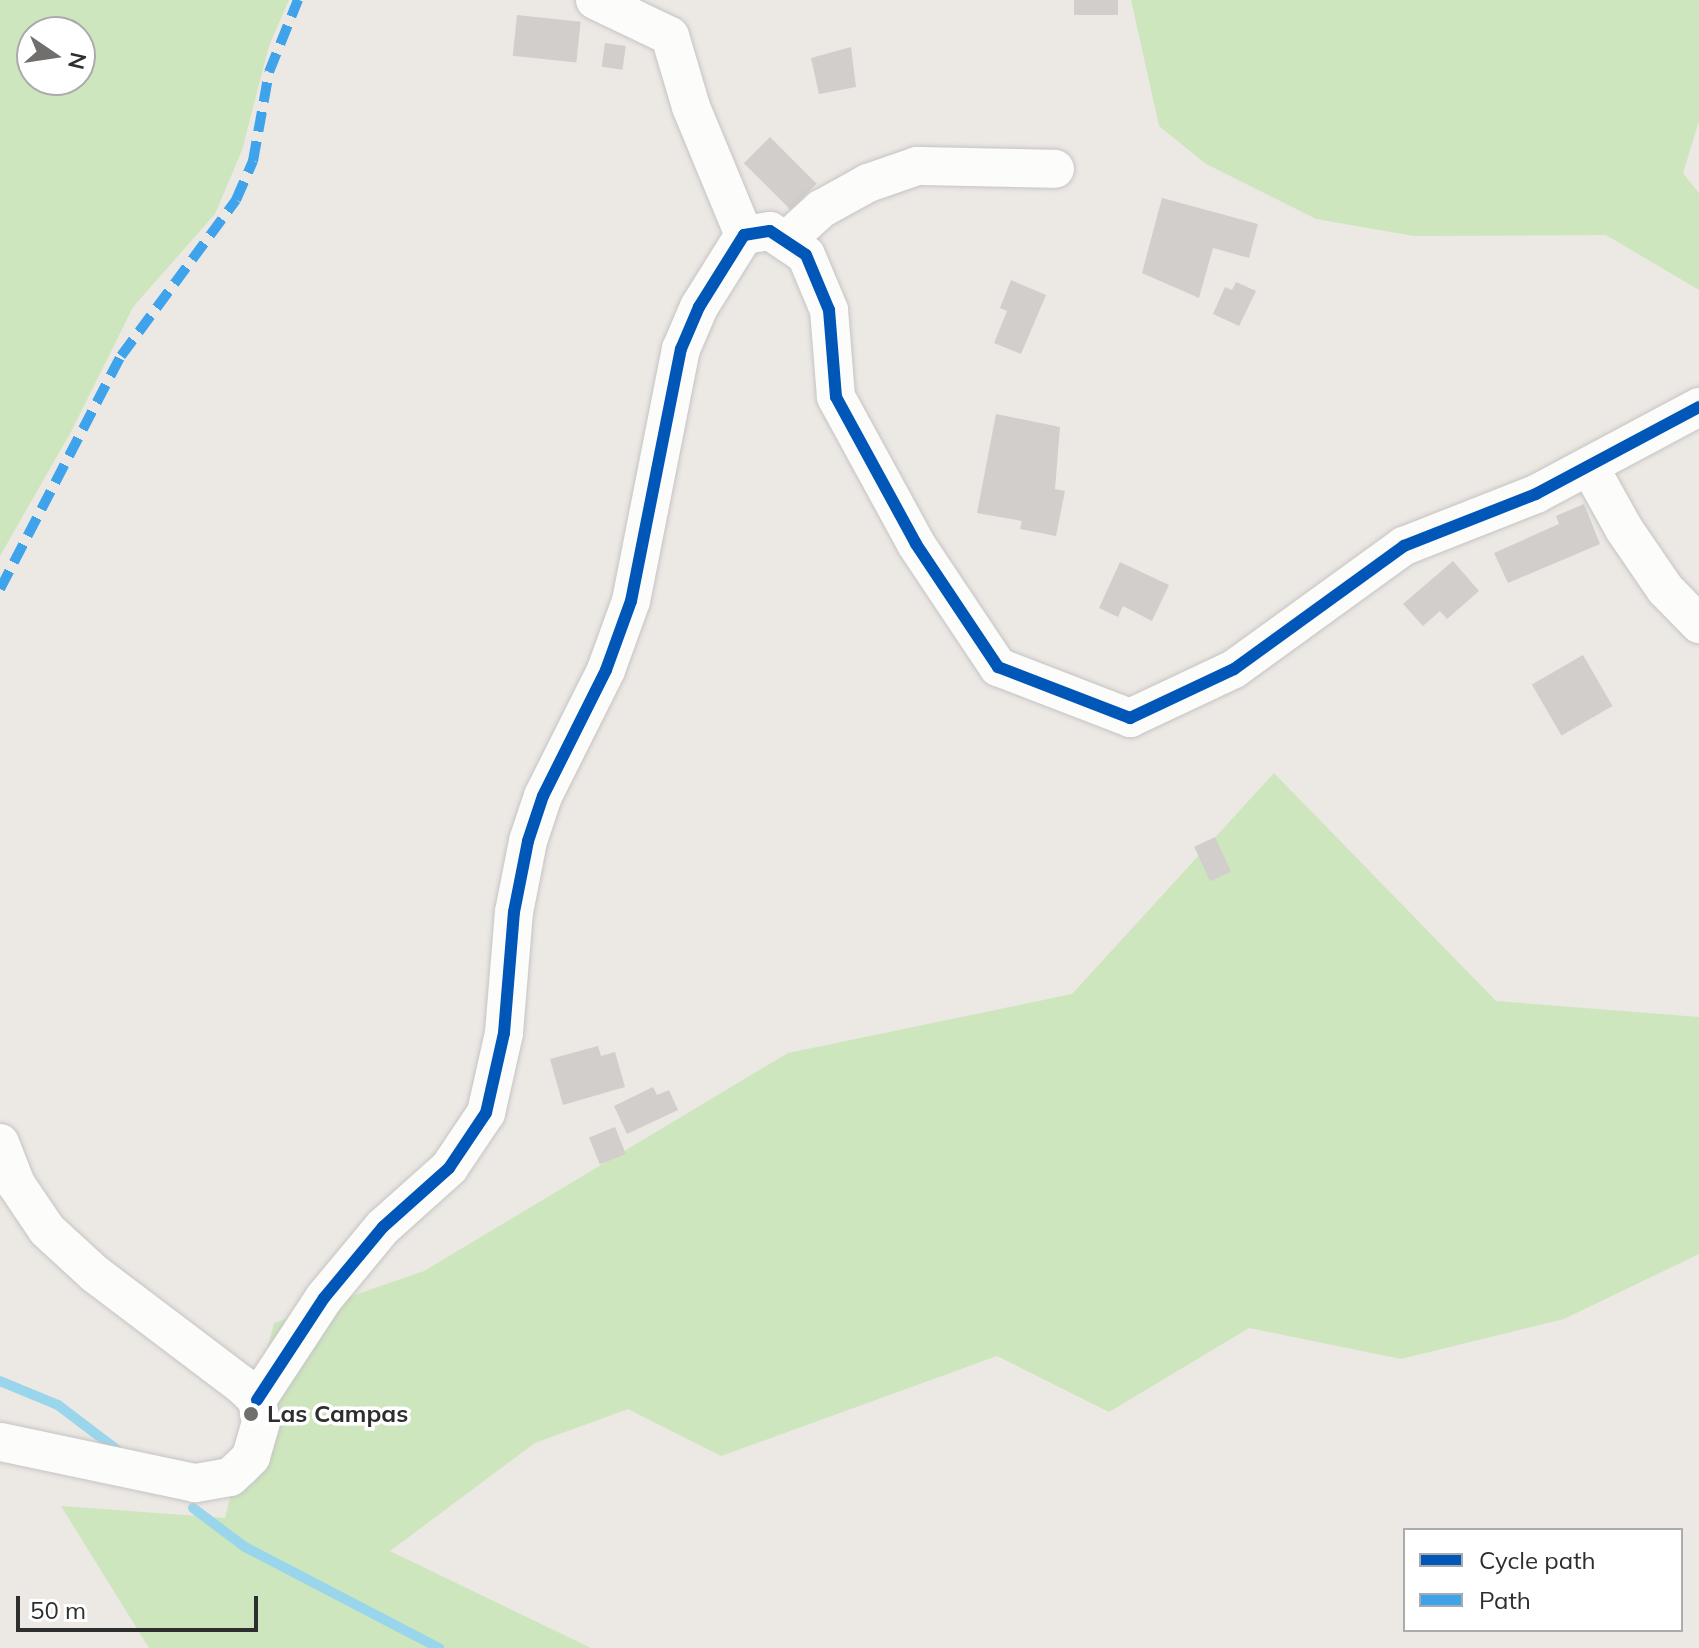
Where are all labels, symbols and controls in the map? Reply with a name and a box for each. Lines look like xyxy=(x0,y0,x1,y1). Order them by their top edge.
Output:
north arrow xyxy=(16,16,96,96)
text: N xyxy=(62,50,93,72)
place label: Las Campas xyxy=(267,1400,408,1428)
marker: Las Campas xyxy=(242,1405,260,1423)
legend xyxy=(1403,1528,1683,1632)
text: Cycle path xyxy=(1479,1545,1596,1575)
scale bar xyxy=(20,1580,262,1630)
text: Path xyxy=(1479,1585,1531,1615)
text: 50 m xyxy=(30,1595,86,1625)

